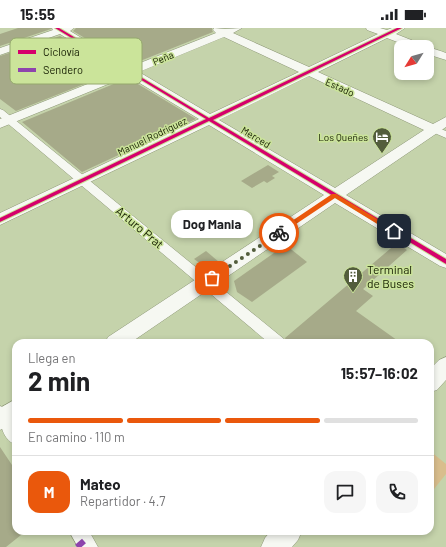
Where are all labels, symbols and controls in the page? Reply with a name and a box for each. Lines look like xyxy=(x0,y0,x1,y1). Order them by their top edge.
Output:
text: 15:55 xyxy=(20,5,55,23)
legend xyxy=(10,38,142,84)
north arrow xyxy=(394,40,434,80)
map controls xyxy=(394,40,434,80)
text: Ciclovía xyxy=(43,45,80,58)
street label: Peña xyxy=(151,48,175,68)
text: Sendero xyxy=(43,63,83,76)
street label: Estado xyxy=(324,75,356,99)
street label: Manuel Rodríguez xyxy=(115,114,189,158)
street label: Merced xyxy=(239,124,273,150)
hotel icon: Los Queñes xyxy=(371,126,393,154)
place label: Los Queñes xyxy=(318,131,368,143)
street label: Arturo Prat xyxy=(113,203,167,251)
callout: Dog Mania xyxy=(171,210,253,238)
courier xyxy=(259,213,299,253)
pin xyxy=(377,214,411,248)
text: Dog Mania xyxy=(183,216,241,232)
icon: home xyxy=(383,220,405,242)
icon: bike xyxy=(268,222,290,244)
pin xyxy=(195,261,229,295)
place label: Terminal de Buses xyxy=(367,262,414,290)
building icon: Terminal de Buses xyxy=(342,265,364,293)
icon: bag xyxy=(201,267,223,289)
text: Llega en xyxy=(28,350,75,366)
text: 15:57–16:02 xyxy=(341,364,418,382)
text: 2 min xyxy=(28,365,90,396)
text: En camino · 110 m xyxy=(28,429,125,445)
button: chat xyxy=(324,471,366,513)
button: phone xyxy=(376,471,418,513)
text: Mateo xyxy=(80,475,121,493)
text: M xyxy=(44,483,54,501)
text: Repartidor · 4.7 xyxy=(80,493,165,509)

